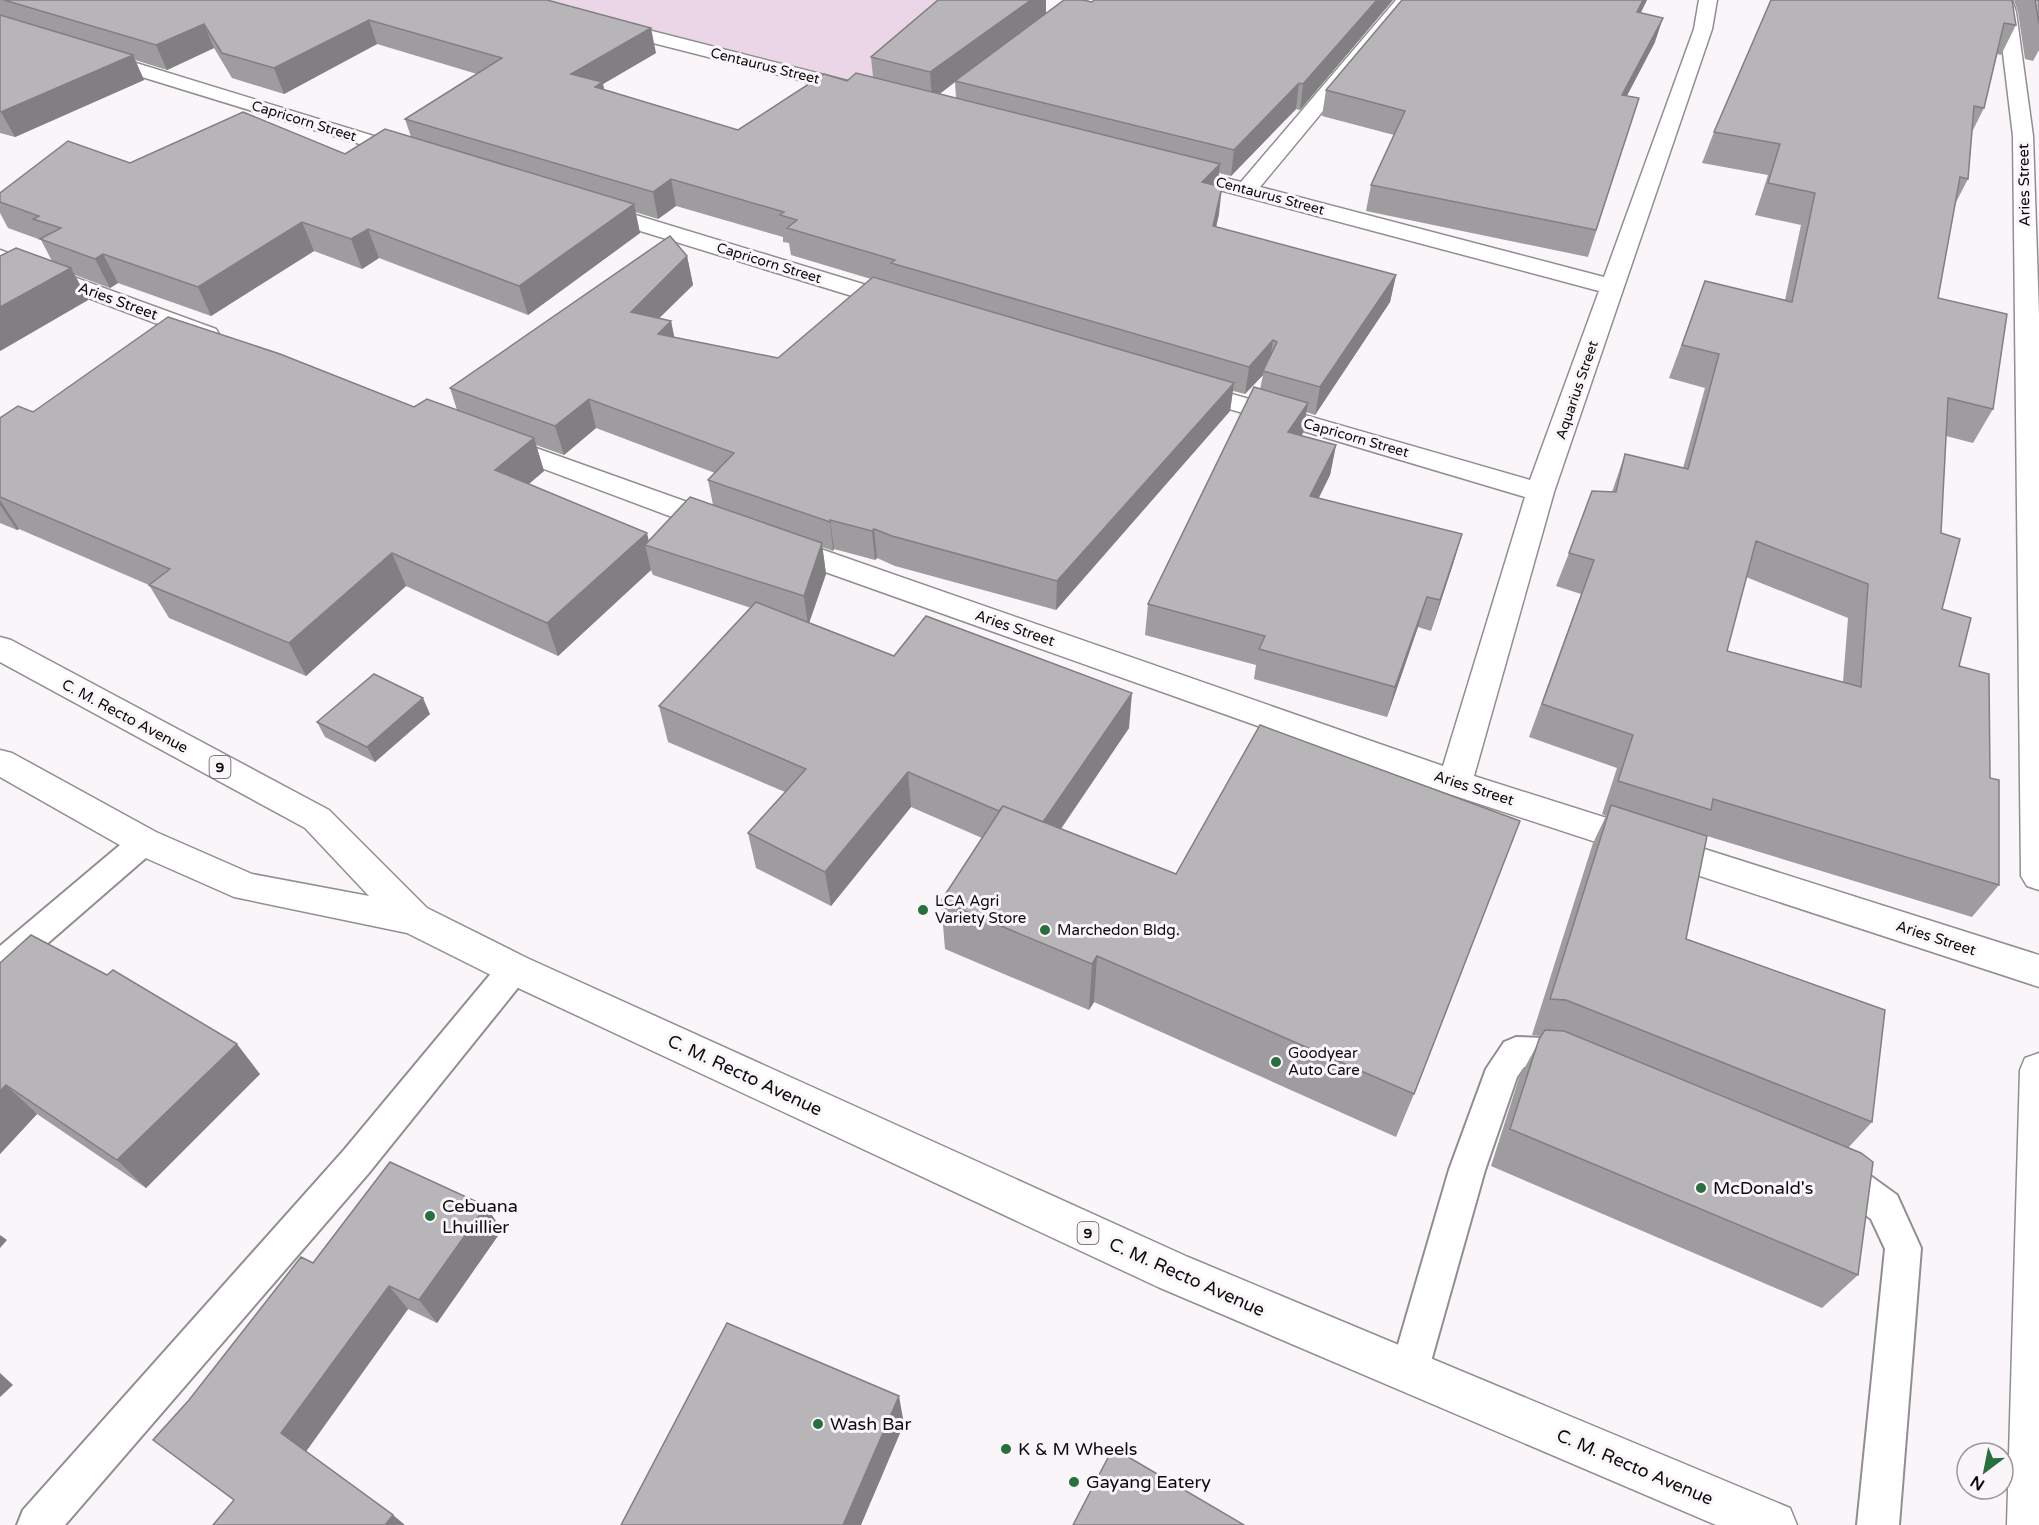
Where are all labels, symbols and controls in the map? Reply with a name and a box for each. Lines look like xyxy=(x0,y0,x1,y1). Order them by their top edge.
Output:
street label: Centaurus Street xyxy=(709,44,822,88)
street label: Capricorn Street xyxy=(250,97,359,145)
street label: Aries Street xyxy=(2014,143,2034,227)
street label: Centaurus Street xyxy=(1214,173,1327,219)
street label: Capricorn Street xyxy=(715,239,824,287)
street label: Aries Street xyxy=(76,278,160,324)
street label: Aquarius Street xyxy=(1552,338,1602,442)
street label: Capricorn Street xyxy=(1301,415,1411,461)
street label: Aries Street xyxy=(973,606,1057,650)
street label: C. M. Recto Avenue xyxy=(59,675,191,757)
road number: 9 xyxy=(210,756,230,778)
street label: Aries Street xyxy=(1432,767,1517,809)
place label: LCA Agri Variety Store xyxy=(935,892,1026,927)
marker: LCA Agri Variety Store xyxy=(916,903,930,917)
street label: Aries Street xyxy=(1894,917,1979,959)
place label: Marchedon Bldg. xyxy=(1057,921,1180,939)
marker: Marchedon Bldg. xyxy=(1038,923,1052,937)
street label: C. M. Recto Avenue xyxy=(664,1030,826,1120)
place label: Goodyear Auto Care xyxy=(1288,1044,1360,1079)
marker: Goodyear Auto Care xyxy=(1269,1055,1283,1069)
place label: McDonald's xyxy=(1713,1177,1813,1199)
marker: McDonald's xyxy=(1694,1181,1708,1195)
place label: Cebuana Lhuillier xyxy=(442,1195,518,1238)
marker: Cebuana Lhuillier xyxy=(423,1209,437,1223)
road number: 9 xyxy=(1078,1222,1098,1244)
street label: C. M. Recto Avenue xyxy=(1106,1233,1268,1321)
place label: Wash Bar xyxy=(830,1413,911,1435)
marker: Wash Bar xyxy=(811,1417,825,1431)
street label: C. M. Recto Avenue xyxy=(1553,1424,1717,1510)
place label: K & M Wheels xyxy=(1018,1438,1137,1460)
north arrow xyxy=(1955,1441,2015,1501)
marker: K & M Wheels xyxy=(999,1442,1013,1456)
place label: Gayang Eatery xyxy=(1086,1471,1211,1493)
text: N xyxy=(1967,1471,1988,1495)
marker: Gayang Eatery xyxy=(1067,1475,1081,1489)

